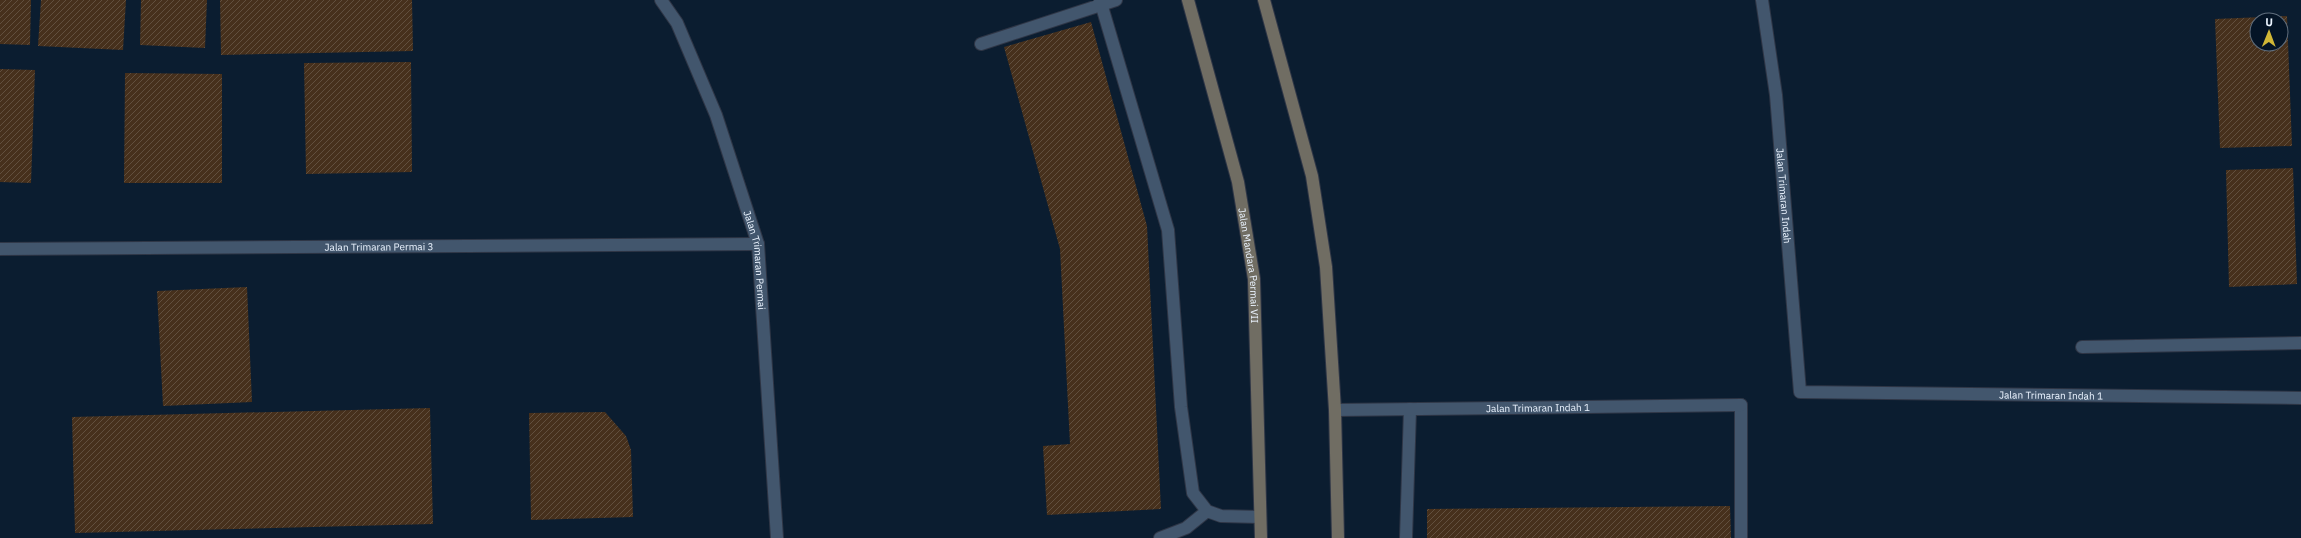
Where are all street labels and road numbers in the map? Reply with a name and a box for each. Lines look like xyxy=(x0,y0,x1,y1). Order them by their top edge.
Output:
street label: Jalan Trimaran Indah xyxy=(1774,147,1794,244)
street label: Jalan Mandara Permai VII xyxy=(1236,207,1262,323)
street label: Jalan Trimaran Permai xyxy=(741,209,769,310)
street label: Jalan Trimaran Permai 3 xyxy=(324,240,434,253)
street label: Jalan Trimaran Indah 1 xyxy=(1999,388,2103,402)
street label: Jalan Trimaran Indah 1 xyxy=(1486,400,1590,415)

